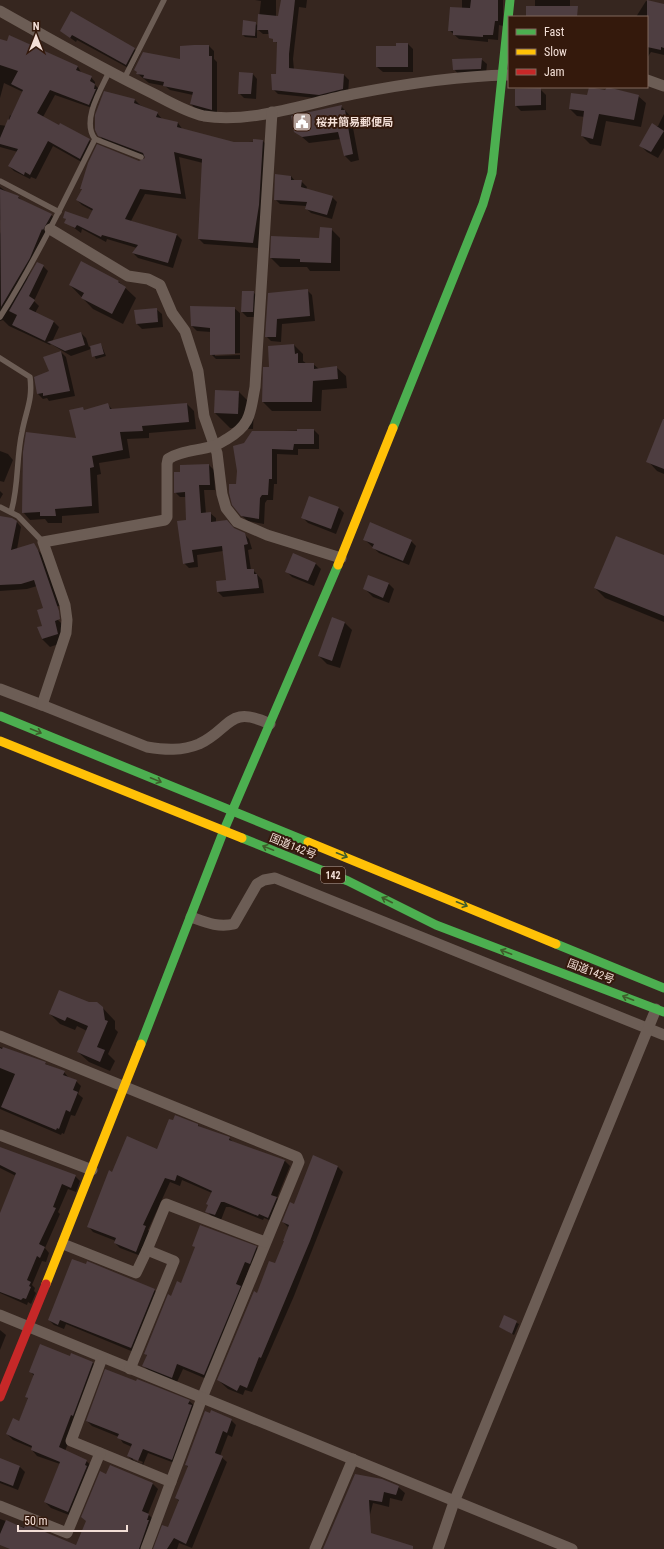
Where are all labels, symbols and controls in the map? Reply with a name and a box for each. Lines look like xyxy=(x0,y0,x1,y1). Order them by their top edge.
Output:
north arrow xyxy=(16,16,56,56)
legend xyxy=(508,16,648,88)
text: N xyxy=(33,20,40,33)
text: Fast xyxy=(544,25,565,39)
text: Slow xyxy=(544,45,567,59)
text: Jam xyxy=(544,65,565,79)
public building icon: 桜井簡易郵便局 xyxy=(291,111,313,133)
place label: 桜井簡易郵便局 xyxy=(316,116,393,129)
one-way arrow xyxy=(30,728,42,735)
one-way arrow xyxy=(150,777,162,784)
street label: 国道142号 xyxy=(268,831,318,862)
one-way arrow xyxy=(262,844,274,852)
one-way arrow xyxy=(335,852,347,859)
road number: 142 xyxy=(321,867,345,883)
one-way arrow xyxy=(381,896,393,904)
one-way arrow xyxy=(456,901,468,909)
one-way arrow xyxy=(501,947,513,955)
street label: 国道142号 xyxy=(565,957,616,986)
one-way arrow xyxy=(622,994,634,1002)
scale bar xyxy=(18,1507,127,1533)
text: 50 m xyxy=(24,1514,48,1528)

